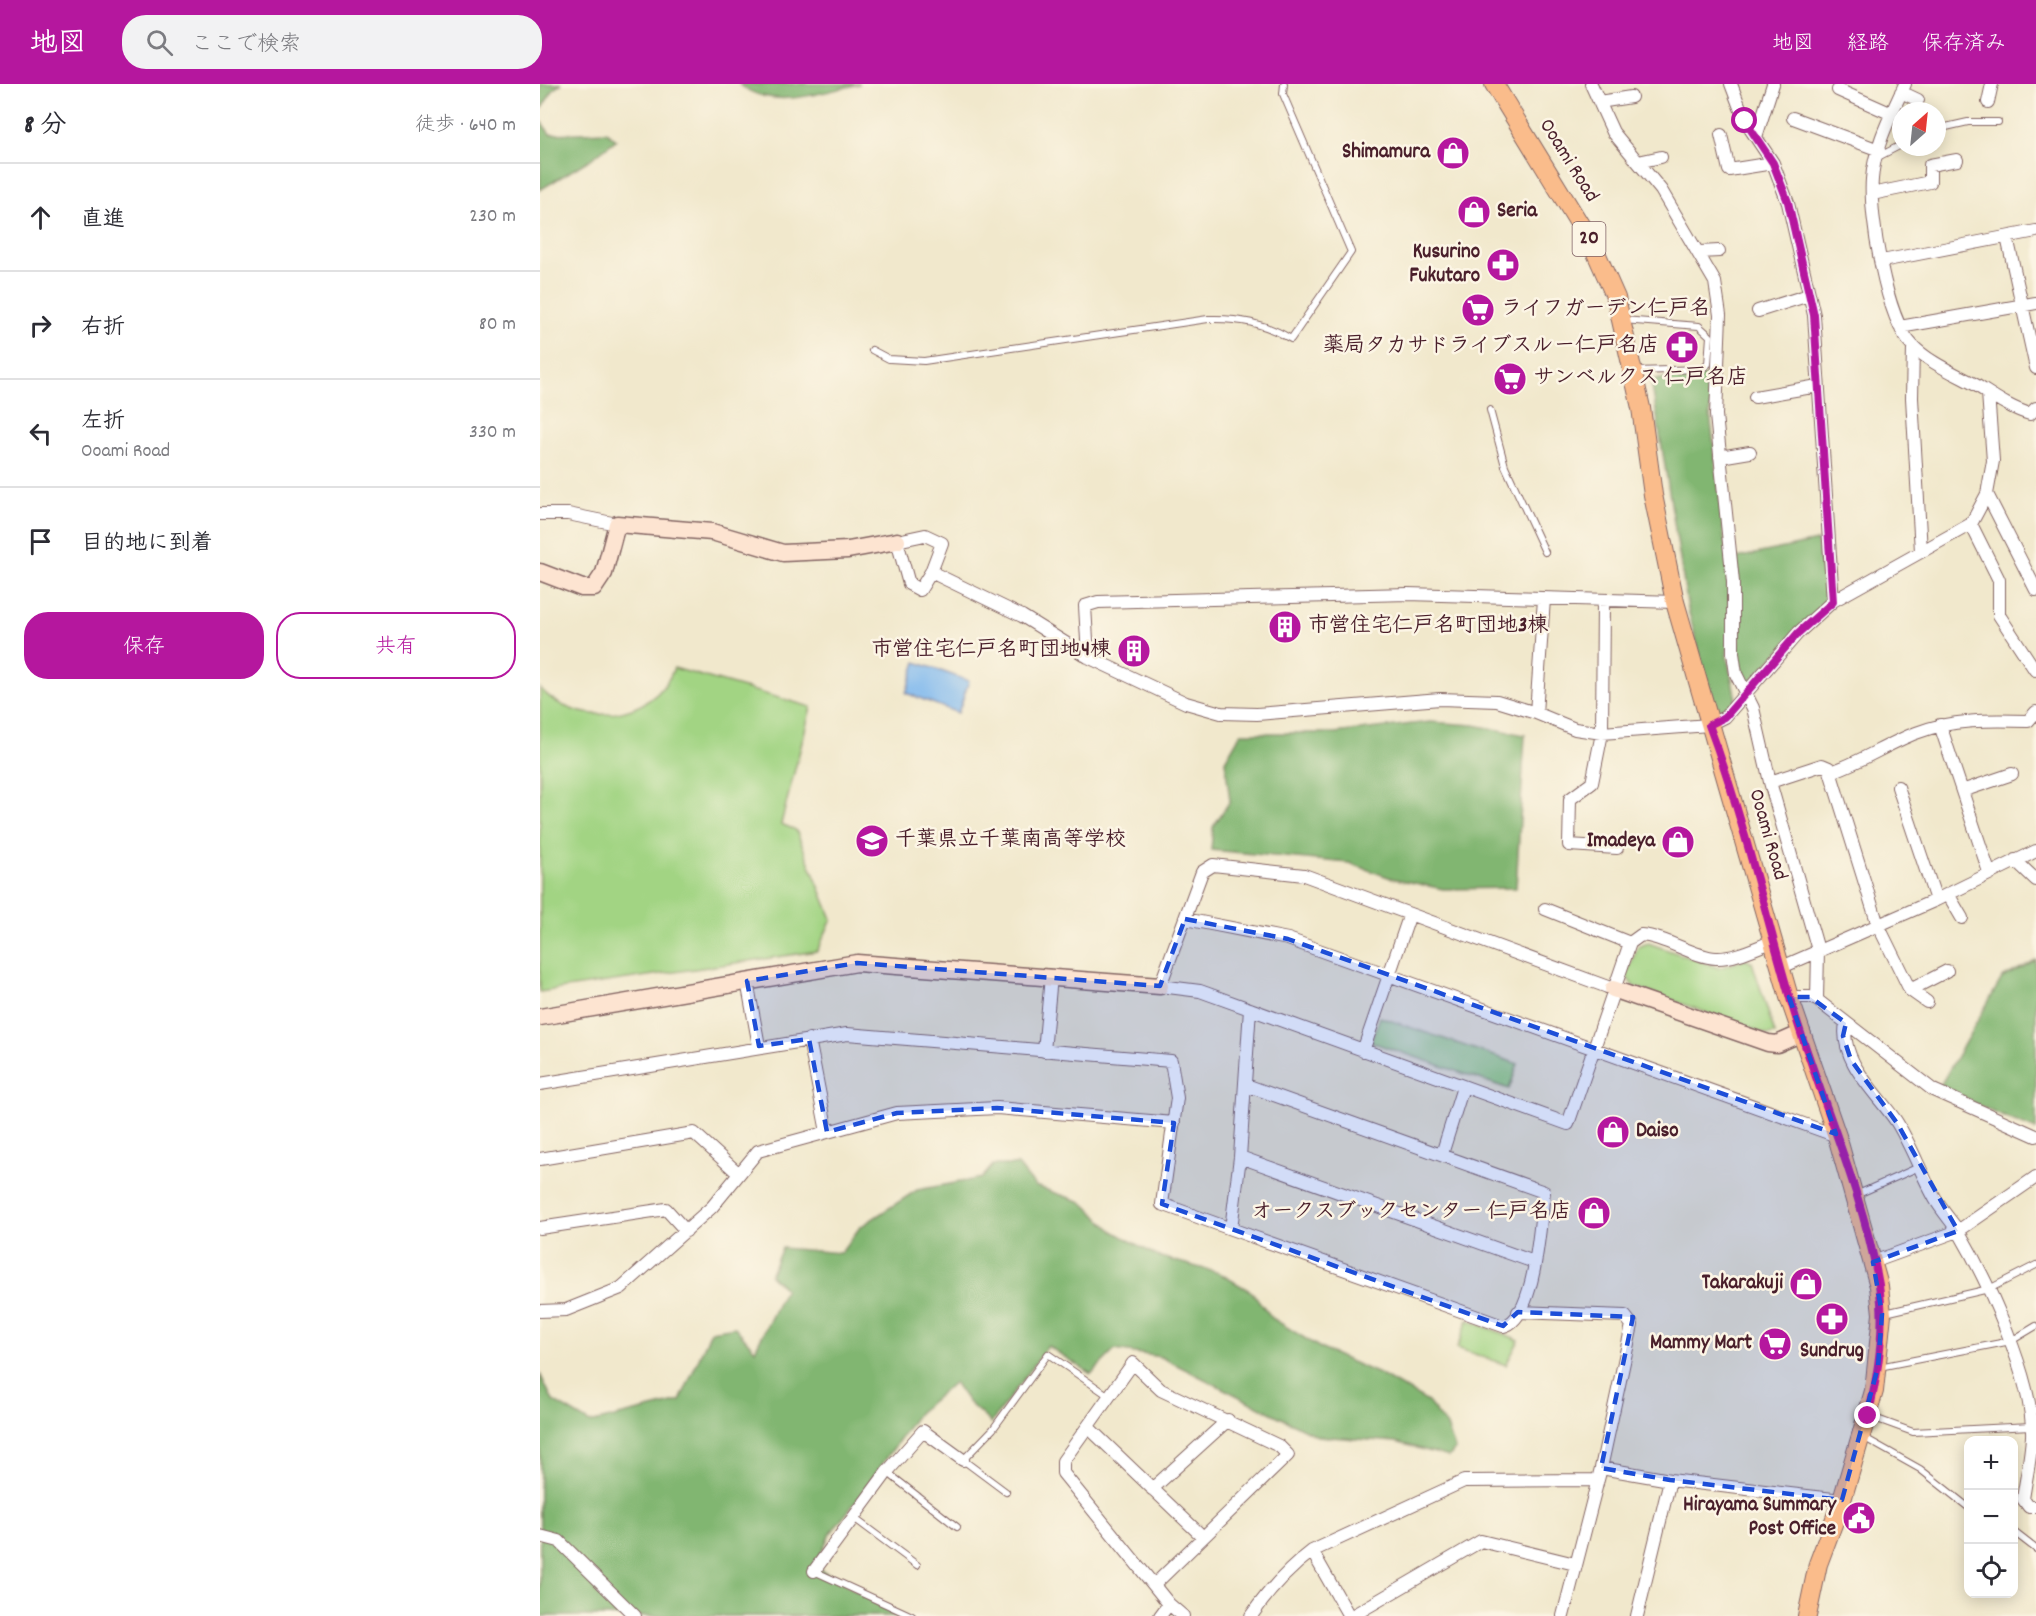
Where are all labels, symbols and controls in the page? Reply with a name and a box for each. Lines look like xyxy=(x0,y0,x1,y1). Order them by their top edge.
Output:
search box xyxy=(122,15,542,69)
text: 地図 xyxy=(30,26,86,66)
icon: search xyxy=(143,26,176,59)
text: ここで検索 xyxy=(191,30,301,61)
text: 地図 xyxy=(1772,30,1814,60)
text: 経路 xyxy=(1847,30,1889,60)
text: 保存済み xyxy=(1922,30,2006,60)
north arrow xyxy=(1892,102,1946,156)
route start xyxy=(1731,107,1757,133)
text: 8 分 xyxy=(24,108,66,145)
text: 徒歩 · 640 m xyxy=(415,112,516,140)
street label: Ooami Road xyxy=(1530,113,1606,209)
shop icon: Shimamura xyxy=(1435,135,1471,171)
place label: Shimamura xyxy=(1342,138,1431,168)
shop icon: Seria xyxy=(1456,194,1492,230)
place label: Seria xyxy=(1497,197,1538,227)
icon: ahead xyxy=(24,201,57,234)
text: 230 m xyxy=(469,203,516,231)
text: 直進 xyxy=(81,205,125,236)
road number: 20 xyxy=(1572,222,1606,256)
place label: Kusurino Fukutaro xyxy=(1409,238,1480,292)
pharmacy icon: Kusurino Fukutaro xyxy=(1485,247,1521,283)
supermarket icon: ライフガーデン仁戸名 xyxy=(1460,292,1496,328)
place label: ライフガーデン仁戸名 xyxy=(1501,295,1711,325)
icon: right xyxy=(24,309,57,342)
text: 80 m xyxy=(479,311,516,339)
text: 右折 xyxy=(81,313,125,344)
pharmacy icon: 薬局タカサドライブスルー仁戸名店 xyxy=(1664,329,1700,365)
place label: 薬局タカサドライブスルー仁戸名店 xyxy=(1323,332,1659,362)
supermarket icon: サンベルクス 仁戸名店 xyxy=(1492,361,1528,397)
place label: サンベルクス 仁戸名店 xyxy=(1533,364,1748,394)
text: 左折 xyxy=(81,407,125,438)
icon: left xyxy=(24,417,57,450)
text: 330 m xyxy=(469,419,516,447)
text: Ooami Road xyxy=(81,438,170,466)
icon: arrive xyxy=(24,525,57,558)
text: 目的地に到着 xyxy=(81,529,213,560)
building icon: 市営住宅仁戸名町団地3棟 xyxy=(1267,609,1303,645)
button: 保存 xyxy=(24,612,264,679)
button: 共有 xyxy=(276,612,516,679)
place label: 市営住宅仁戸名町団地3棟 xyxy=(1308,612,1548,642)
building icon: 市営住宅仁戸名町団地4棟 xyxy=(1116,633,1152,669)
place label: 市営住宅仁戸名町団地4棟 xyxy=(871,636,1111,666)
street label: Ooami Road xyxy=(1740,786,1794,884)
school or university icon: 千葉県立千葉南高等学校 xyxy=(854,823,890,859)
shop icon: Imadeya xyxy=(1660,824,1696,860)
place label: 千葉県立千葉南高等学校 xyxy=(895,826,1126,856)
place label: Imadeya xyxy=(1587,827,1656,857)
shop icon: Daiso xyxy=(1595,1114,1631,1150)
place label: Daiso xyxy=(1636,1117,1679,1147)
shop icon: オークスブックセンター 仁戸名店 xyxy=(1576,1195,1612,1231)
place label: オークスブックセンター 仁戸名店 xyxy=(1251,1198,1571,1228)
shop icon: Takarakuji xyxy=(1788,1266,1824,1302)
place label: Takarakuji xyxy=(1702,1269,1783,1299)
pharmacy icon: Sundrug xyxy=(1814,1301,1850,1337)
supermarket icon: Mammy Mart xyxy=(1757,1326,1793,1362)
place label: Mammy Mart xyxy=(1650,1329,1752,1359)
place label: Sundrug xyxy=(1800,1337,1864,1367)
route end xyxy=(1854,1402,1880,1428)
map controls xyxy=(1964,1436,2018,1598)
button: + xyxy=(1964,1436,2018,1490)
button: − xyxy=(1964,1490,2018,1544)
place label: Hirayama Summary Post Office xyxy=(1683,1491,1837,1545)
public building icon: Hirayama Summary Post Office xyxy=(1841,1500,1877,1536)
button: locate xyxy=(1964,1544,2018,1598)

